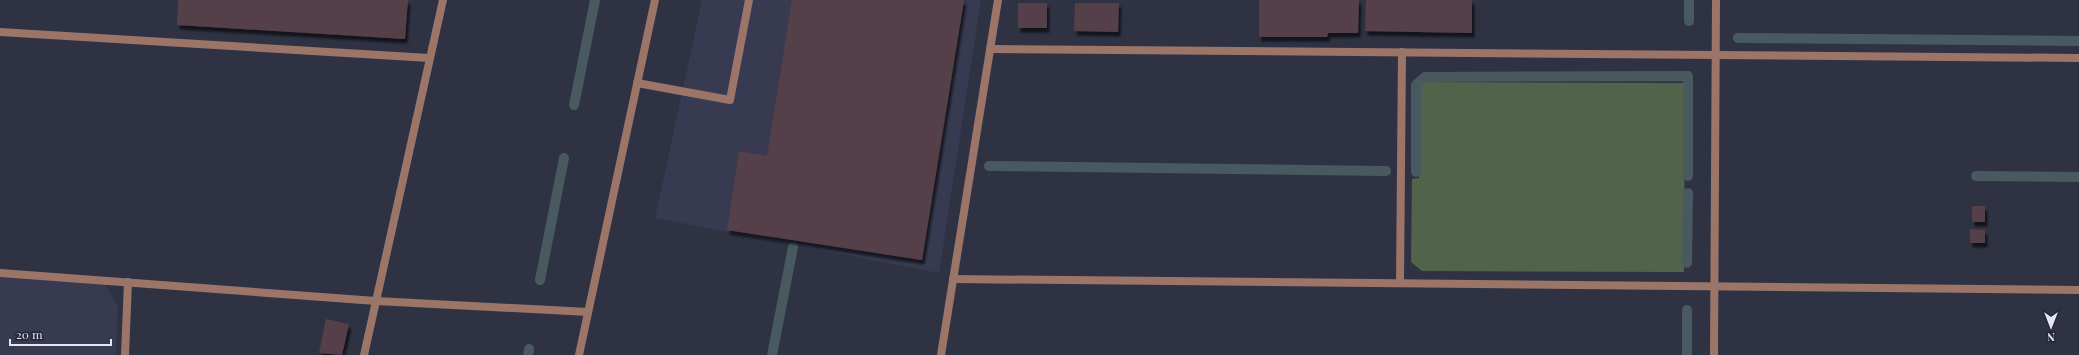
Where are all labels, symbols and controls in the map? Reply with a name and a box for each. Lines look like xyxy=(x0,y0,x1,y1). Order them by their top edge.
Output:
north arrow xyxy=(2031,307,2071,347)
scale bar xyxy=(10,321,111,347)
text: 20 m xyxy=(16,326,43,342)
text: N xyxy=(2047,330,2055,345)

